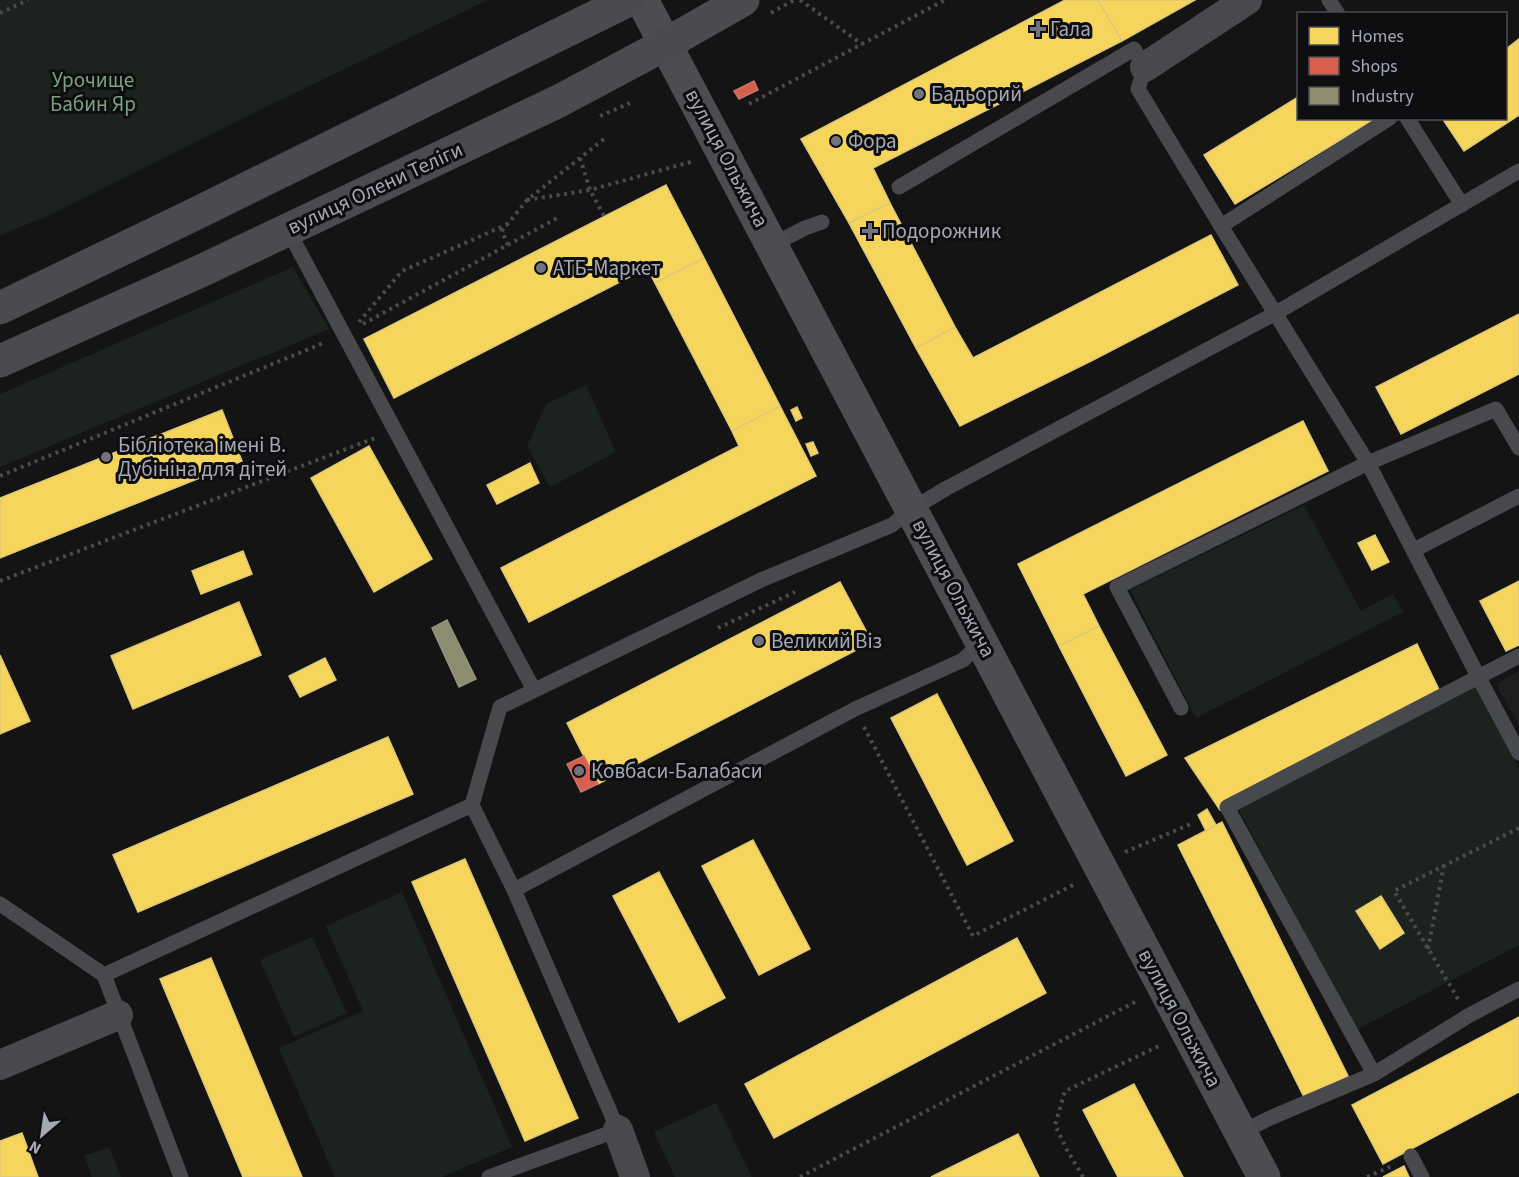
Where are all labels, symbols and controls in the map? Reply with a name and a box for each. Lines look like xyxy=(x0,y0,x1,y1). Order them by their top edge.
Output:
legend xyxy=(1297,12,1507,120)
place label: Гала xyxy=(1050,14,1091,44)
marker: Гала xyxy=(1031,22,1045,36)
text: Homes xyxy=(1351,24,1404,49)
text: Shops xyxy=(1351,54,1398,79)
park label: Урочище Бабин Яр xyxy=(50,65,136,119)
place label: Бадьорий xyxy=(931,79,1022,109)
street label: вулиця Ольжича xyxy=(678,83,776,233)
text: Industry xyxy=(1351,84,1414,109)
marker: Бадьорий xyxy=(912,87,926,101)
place label: Фора xyxy=(848,126,897,156)
street label: вулиця Олени Теліги xyxy=(282,134,468,242)
marker: Фора xyxy=(829,134,843,148)
place label: Подорожник xyxy=(882,216,1002,246)
marker: Подорожник xyxy=(863,224,877,238)
place label: АТБ-Маркет xyxy=(553,253,661,283)
marker: АТБ-Маркет xyxy=(534,261,548,275)
place label: Бібліотека імені В. Дубініна для дітей xyxy=(118,430,287,484)
marker: Бібліотека імені В. Дубініна для дітей xyxy=(99,450,113,464)
street label: вулиця Ольжича xyxy=(905,513,1003,663)
place label: Великий Віз xyxy=(771,626,882,656)
marker: Великий Віз xyxy=(752,634,766,648)
place label: Ковбаси-Балабаси xyxy=(591,756,763,786)
marker: Ковбаси-Балабаси xyxy=(572,764,586,778)
street label: вулиця Ольжича xyxy=(1131,943,1229,1093)
north arrow xyxy=(12,1105,72,1165)
text: N xyxy=(25,1135,45,1159)

